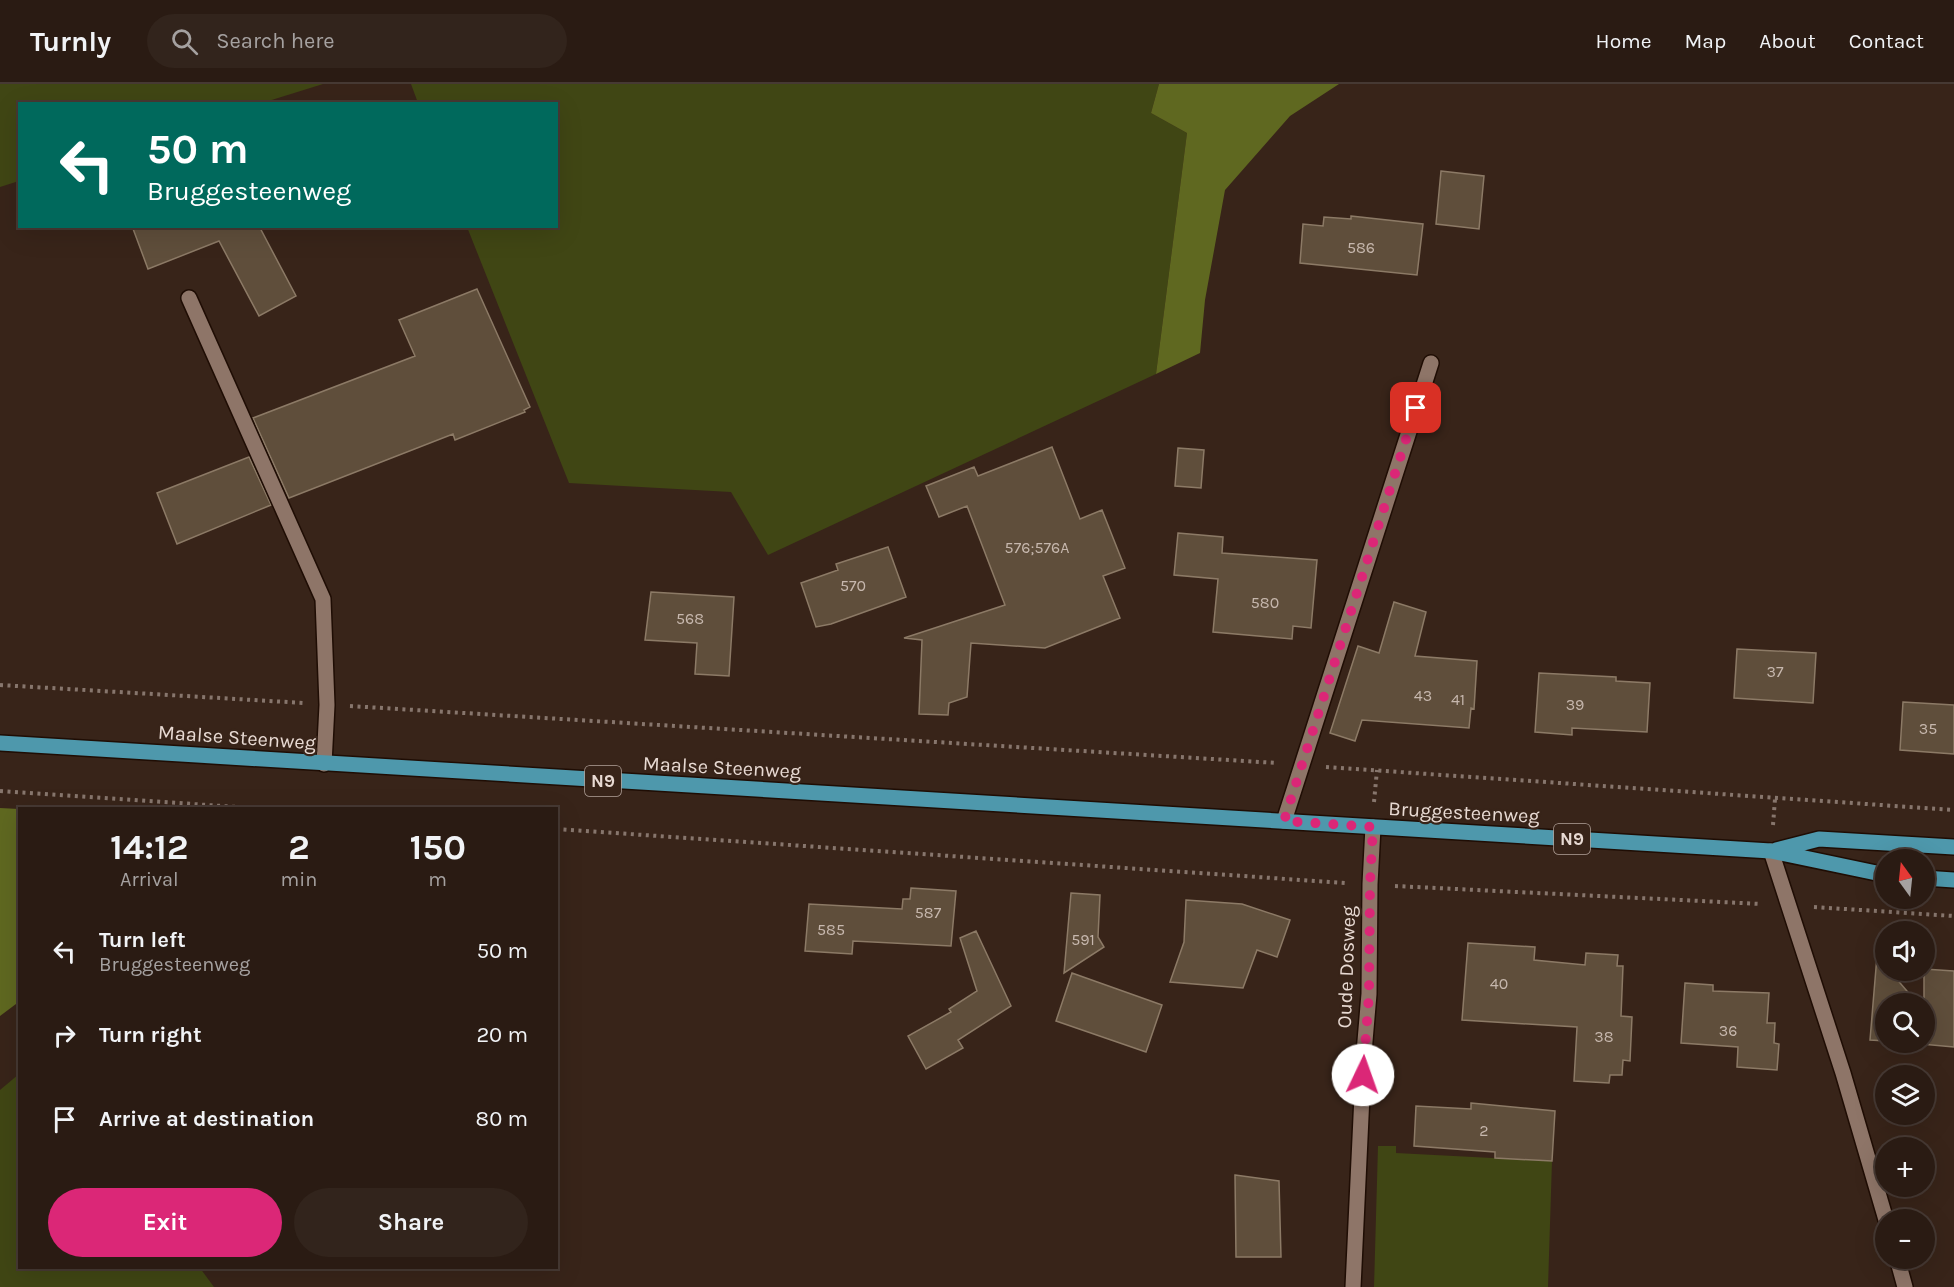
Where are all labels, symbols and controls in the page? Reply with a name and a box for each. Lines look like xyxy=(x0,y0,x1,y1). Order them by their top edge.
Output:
search box xyxy=(147,14,567,68)
text: Turnly xyxy=(30,25,111,58)
icon: search xyxy=(168,25,201,58)
text: Search here xyxy=(216,28,335,54)
text: Home xyxy=(1596,29,1652,53)
text: Map xyxy=(1685,29,1726,53)
text: About xyxy=(1759,29,1816,53)
text: Contact xyxy=(1849,29,1924,53)
text: 50 m xyxy=(147,124,249,174)
icon: left xyxy=(48,126,126,204)
text: Bruggesteenweg xyxy=(147,175,351,207)
house number: 586 xyxy=(1347,238,1375,257)
pin xyxy=(1390,382,1441,433)
icon: arrive xyxy=(1399,391,1432,424)
house number: 576;576A xyxy=(1005,538,1069,557)
house number: 570 xyxy=(840,576,866,595)
house number: 580 xyxy=(1251,593,1279,612)
house number: 568 xyxy=(676,609,704,628)
house number: 37 xyxy=(1767,662,1784,681)
house number: 43 xyxy=(1414,686,1432,705)
house number: 41 xyxy=(1451,690,1465,709)
house number: 39 xyxy=(1566,695,1584,714)
house number: 35 xyxy=(1919,719,1937,738)
street label: Maalse Steenweg xyxy=(157,721,317,754)
street label: Maalse Steenweg xyxy=(642,752,802,783)
road number: N9 xyxy=(585,766,621,796)
street label: Bruggesteenweg xyxy=(1388,797,1540,828)
road number: N9 xyxy=(1554,824,1590,854)
text: 14:12 xyxy=(110,826,189,868)
text: 2 xyxy=(288,826,310,868)
text: 150 xyxy=(409,826,466,868)
north arrow xyxy=(1875,849,1935,909)
map controls xyxy=(1875,849,1935,1269)
text: Arrival xyxy=(120,868,179,891)
text: min xyxy=(281,868,317,891)
text: m xyxy=(428,868,447,891)
house number: 587 xyxy=(915,903,942,922)
street label: Oude Dosweg xyxy=(1333,905,1360,1029)
house number: 585 xyxy=(817,920,845,939)
button: sound xyxy=(1875,921,1935,981)
text: Turn left xyxy=(99,927,186,953)
house number: 591 xyxy=(1071,930,1095,949)
icon: left xyxy=(48,935,81,968)
text: 50 m xyxy=(477,938,528,964)
text: Bruggesteenweg xyxy=(99,953,250,976)
house number: 40 xyxy=(1490,974,1508,993)
button: search xyxy=(1875,993,1935,1053)
icon: right xyxy=(48,1019,81,1052)
house number: 36 xyxy=(1719,1021,1737,1040)
text: Turn right xyxy=(99,1022,202,1048)
text: 20 m xyxy=(476,1022,528,1048)
house number: 38 xyxy=(1594,1027,1614,1046)
position arrow xyxy=(1331,1043,1395,1107)
button: layers xyxy=(1875,1065,1935,1125)
icon: arrive xyxy=(48,1103,81,1136)
text: Arrive at destination xyxy=(99,1106,314,1132)
text: 80 m xyxy=(476,1106,528,1132)
house number: 2 xyxy=(1479,1121,1489,1140)
button: + xyxy=(1875,1137,1935,1197)
button: Exit xyxy=(48,1188,282,1257)
button: Share xyxy=(294,1188,528,1257)
button: − xyxy=(1875,1209,1935,1269)

